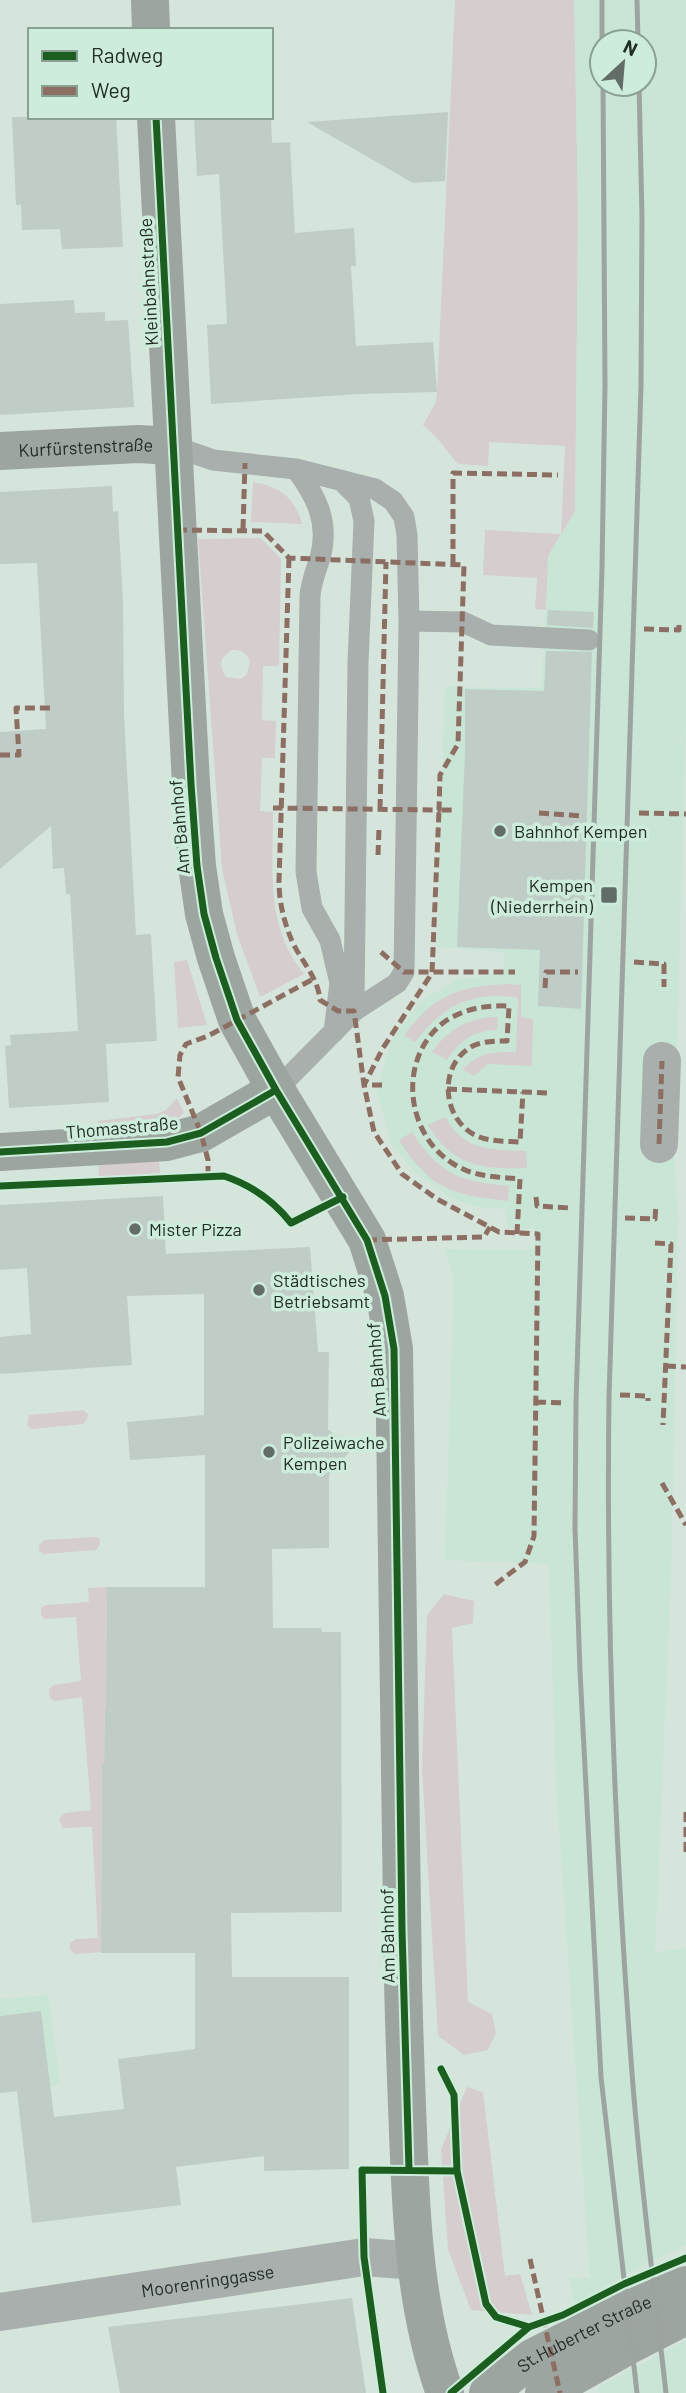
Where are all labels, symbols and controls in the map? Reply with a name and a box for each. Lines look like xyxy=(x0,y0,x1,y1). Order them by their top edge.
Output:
legend xyxy=(28,28,273,119)
north arrow xyxy=(588,28,658,98)
text: N xyxy=(620,34,641,60)
text: Radweg xyxy=(91,42,163,67)
text: Weg xyxy=(91,77,131,102)
street label: Kleinbahnstraße xyxy=(134,218,162,346)
street label: Kurfürstenstraße xyxy=(18,433,154,461)
street label: Am Bahnhof xyxy=(164,779,194,875)
place label: Bahnhof Kempen xyxy=(514,820,647,842)
marker: Bahnhof Kempen xyxy=(492,823,508,839)
place label: Kempen (Niederrhein) xyxy=(490,874,593,917)
marker: Kempen (Niederrhein) xyxy=(599,885,619,905)
street label: Thomasstraße xyxy=(65,1111,179,1143)
place label: Mister Pizza xyxy=(149,1218,242,1240)
marker: Mister Pizza xyxy=(127,1221,143,1237)
place label: Städtisches Betriebsamt xyxy=(273,1269,370,1312)
marker: Städtisches Betriebsamt xyxy=(251,1282,267,1298)
street label: Am Bahnhof xyxy=(362,1322,390,1418)
place label: Polizeiwache Kempen xyxy=(283,1431,385,1474)
marker: Polizeiwache Kempen xyxy=(261,1444,277,1460)
street label: Am Bahnhof xyxy=(375,1888,399,1984)
street label: Moorenringgasse xyxy=(140,2260,276,2302)
street label: St.Huberter Straße xyxy=(512,2290,655,2377)

